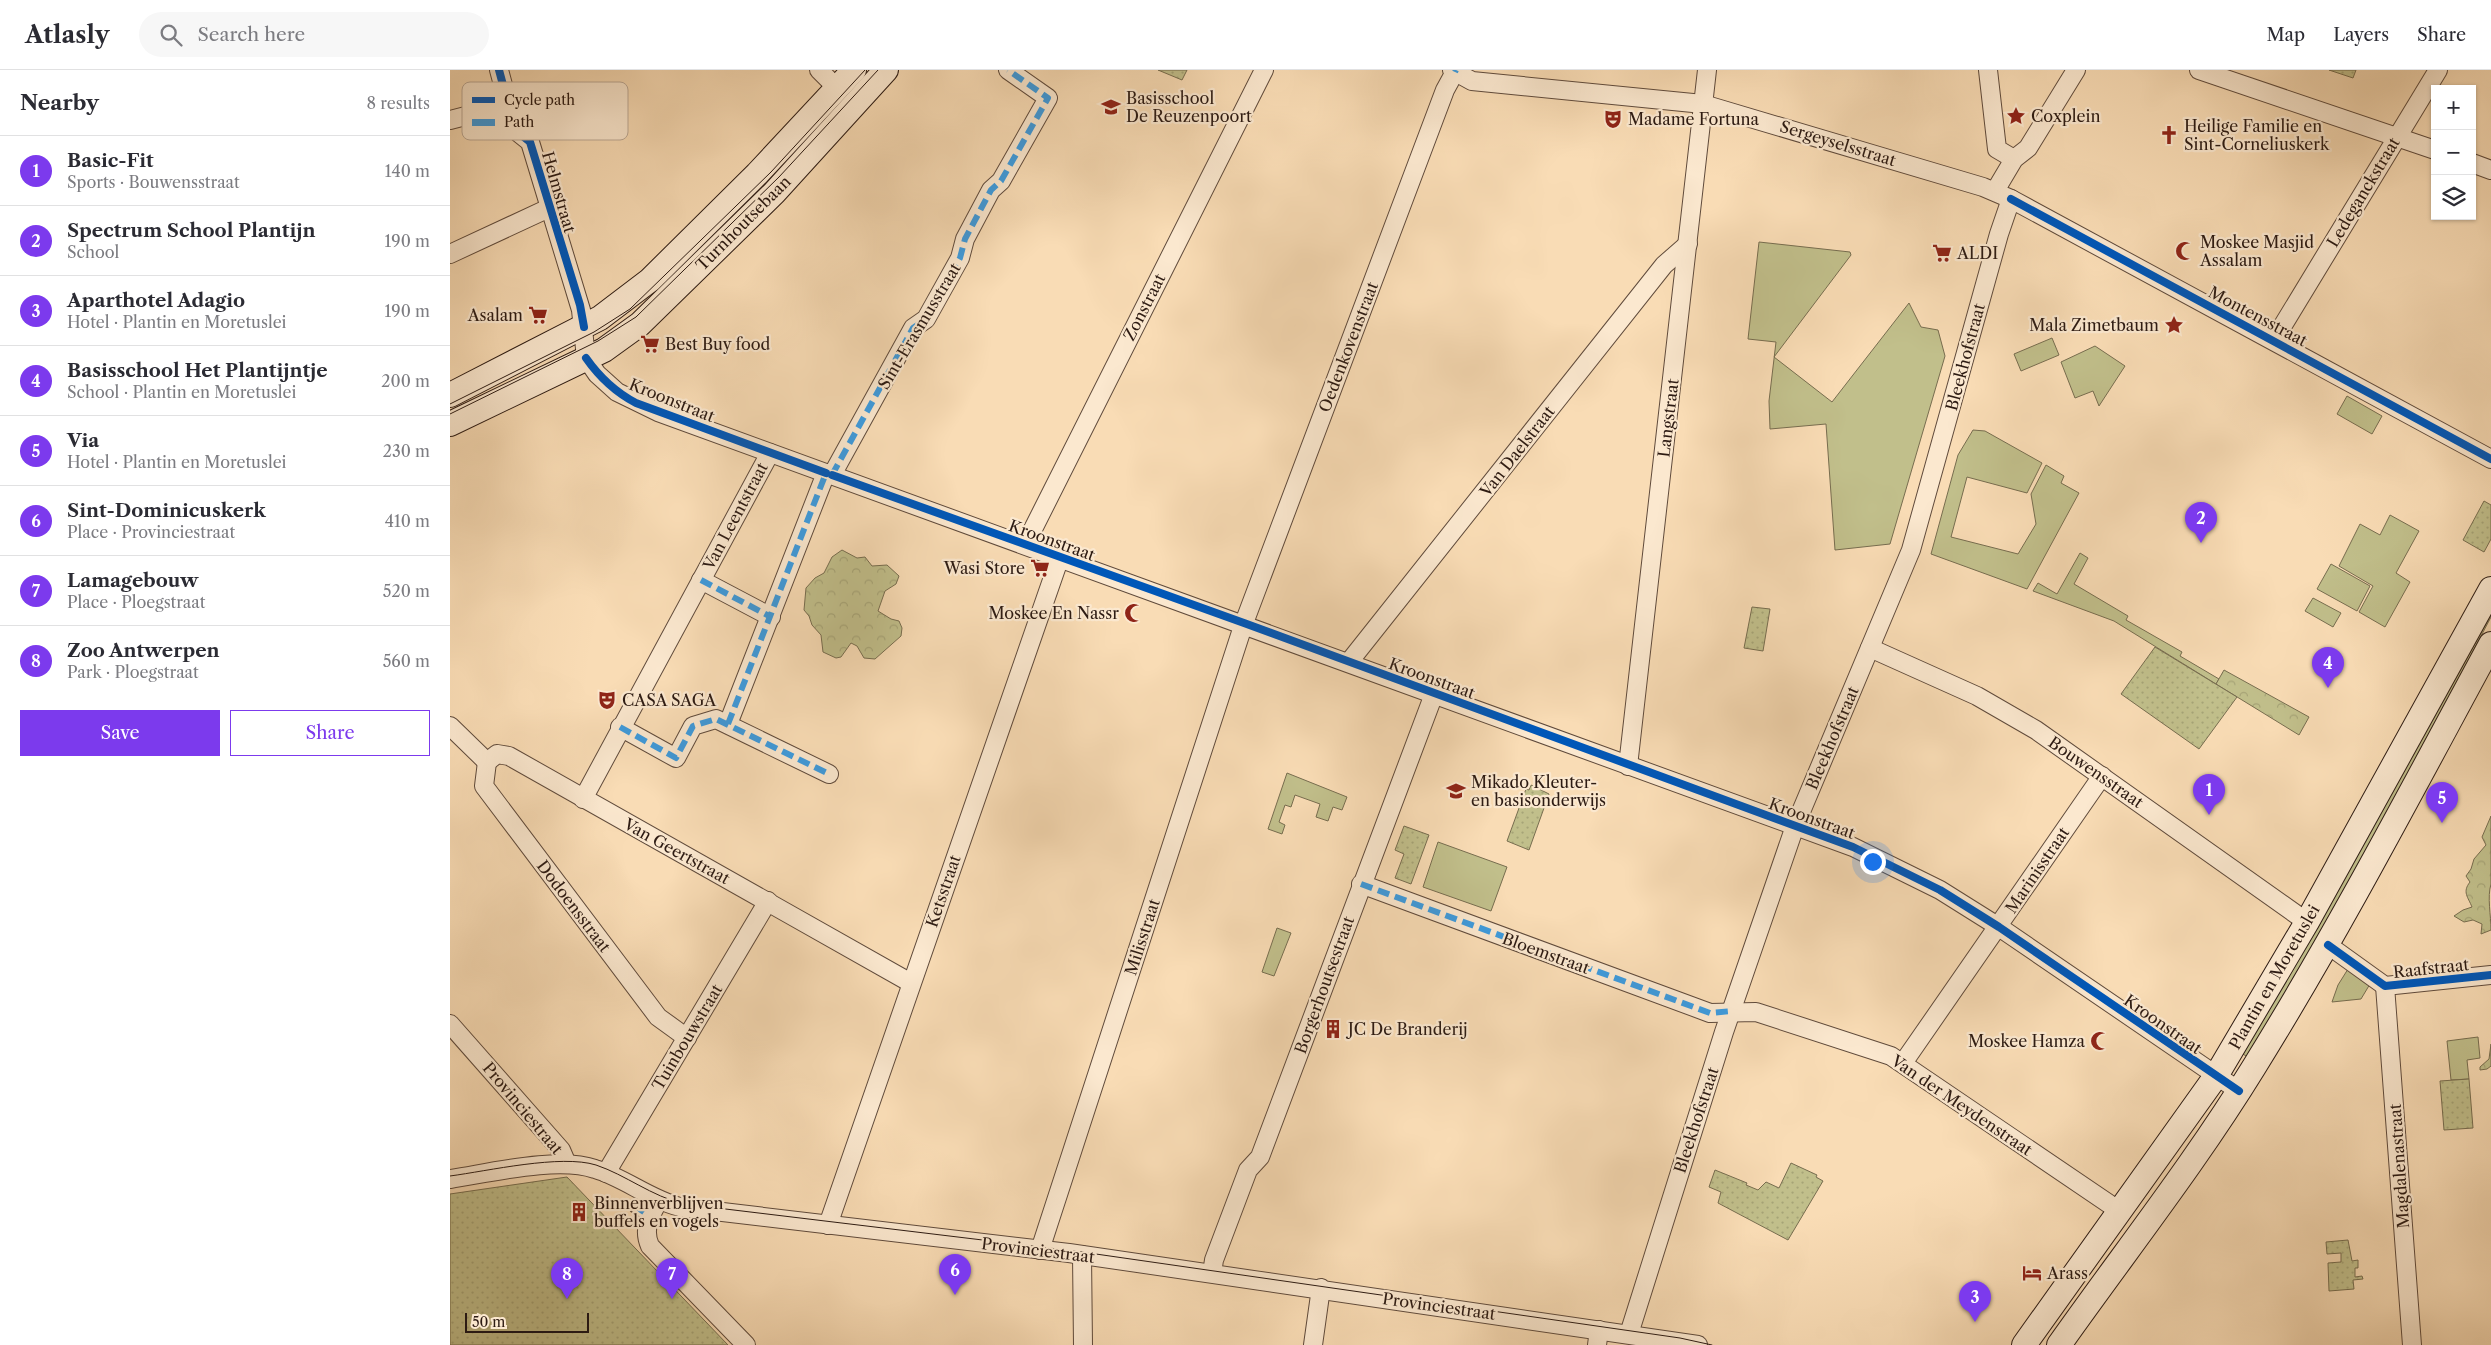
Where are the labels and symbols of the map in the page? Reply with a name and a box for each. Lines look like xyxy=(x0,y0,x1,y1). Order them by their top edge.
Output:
legend xyxy=(462,82,628,140)
place label: Basisschool De Reuzenpoort xyxy=(1126,88,1252,126)
text: Cycle path xyxy=(504,91,575,109)
school or university icon: Basisschool De Reuzenpoort xyxy=(1100,96,1122,118)
place icon: Coxplein xyxy=(2005,105,2027,127)
place label: Coxplein xyxy=(2031,106,2100,126)
theatre icon: Madame Fortuna xyxy=(1602,108,1624,130)
place label: Madame Fortuna xyxy=(1628,109,1760,129)
text: Path xyxy=(504,113,534,131)
street label: Sergeyselsstraat xyxy=(1778,116,1899,170)
place label: Heilige Familie en Sint-Corneliuskerk xyxy=(2184,116,2330,154)
church icon: Heilige Familie en Sint-Corneliuskerk xyxy=(2158,124,2180,146)
street label: Ledeganckstraat xyxy=(2322,133,2404,250)
street label: Helmstraat xyxy=(538,149,580,235)
street label: Turnhoutsebaan xyxy=(691,171,795,275)
place label: Moskee Masjid Assalam xyxy=(2199,232,2314,270)
mosque icon: Moskee Masjid Assalam xyxy=(2174,240,2196,262)
supermarket icon: ALDI xyxy=(1931,242,1953,264)
place label: ALDI xyxy=(1956,243,1998,263)
street label: Sint-Erasmusstraat xyxy=(873,259,965,393)
street label: Zonstraat xyxy=(1119,270,1169,344)
street label: Oedenkovenstraat xyxy=(1314,279,1382,415)
street label: Montensstraat xyxy=(2205,282,2311,351)
street label: Bleekhofstraat xyxy=(1941,301,1989,413)
supermarket icon: Asalam xyxy=(527,304,549,326)
place label: Asalam xyxy=(467,305,523,325)
place icon: Mala Zimetbaum xyxy=(2163,314,2185,336)
place label: Mala Zimetbaum xyxy=(2029,315,2159,335)
supermarket icon: Best Buy food xyxy=(639,333,661,355)
place label: Best Buy food xyxy=(665,334,771,354)
street label: Kroonstraat xyxy=(626,374,718,426)
street label: Langstraat xyxy=(1653,377,1683,458)
street label: Van Daelstraat xyxy=(1475,401,1559,501)
street label: Van Leentstraat xyxy=(698,459,772,574)
pin: 2 xyxy=(2185,502,2217,543)
street label: Kroonstraat xyxy=(1006,515,1098,565)
supermarket icon: Wasi Store xyxy=(1029,557,1051,579)
place label: Wasi Store xyxy=(943,558,1025,578)
mosque icon: Moskee En Nassr xyxy=(1123,602,1145,624)
place label: Moskee En Nassr xyxy=(988,603,1119,623)
pin: 4 xyxy=(2312,647,2344,688)
street label: Kroonstraat xyxy=(1386,653,1478,703)
street label: Bleekhofstraat xyxy=(1801,683,1863,793)
theatre icon: CASA SAGA xyxy=(596,689,618,711)
place label: CASA SAGA xyxy=(622,690,717,710)
street label: Bouwensstraat xyxy=(2045,732,2148,812)
place label: Mikado Kleuter- en basisonderwijs xyxy=(1471,772,1606,810)
pin: 1 xyxy=(2193,774,2225,815)
school or university icon: Mikado Kleuter- en basisonderwijs xyxy=(1445,780,1467,802)
pin: 5 xyxy=(2426,782,2458,823)
street label: Kroonstraat xyxy=(1766,793,1858,843)
street label: Van Geertstraat xyxy=(620,813,734,888)
street label: Marinisstraat xyxy=(2001,823,2073,917)
your location xyxy=(1860,849,1886,875)
street label: Ketsstraat xyxy=(921,852,965,930)
street label: Dodoensstraat xyxy=(533,856,615,956)
street label: Milisstraat xyxy=(1120,896,1164,978)
street label: Plantin en Moretuslei xyxy=(2224,901,2324,1053)
street label: Borgerhoutsestraat xyxy=(1290,913,1358,1056)
street label: Bloemstraat xyxy=(1500,928,1593,978)
street label: Raafstraat xyxy=(2392,954,2470,982)
street label: Tuinbouwstraat xyxy=(648,980,727,1094)
street label: Kroonstraat xyxy=(2120,990,2206,1058)
building icon: JC De Branderij xyxy=(1322,1018,1344,1040)
place label: JC De Branderij xyxy=(1345,1019,1468,1039)
mosque icon: Moskee Hamza xyxy=(2089,1030,2111,1052)
place label: Moskee Hamza xyxy=(1968,1031,2086,1051)
street label: Van der Meydenstraat xyxy=(1887,1050,2036,1160)
street label: Provinciestraat xyxy=(479,1058,568,1158)
street label: Bleekhofstraat xyxy=(1669,1064,1723,1175)
street label: Magdalenastraat xyxy=(2385,1103,2413,1229)
place label: Binnenverblijven buffels en vogels xyxy=(594,1193,724,1231)
building icon: Binnenverblijven buffels en vogels xyxy=(568,1201,590,1223)
street label: Provinciestraat xyxy=(980,1233,1096,1267)
pin: 6 xyxy=(939,1254,971,1295)
pin: 8 xyxy=(551,1258,583,1299)
pin: 7 xyxy=(656,1258,688,1299)
hotel icon: Arass xyxy=(2021,1262,2043,1284)
place label: Arass xyxy=(2046,1263,2088,1283)
pin: 3 xyxy=(1959,1281,1991,1322)
street label: Provinciestraat xyxy=(1381,1288,1497,1324)
scale bar xyxy=(465,1310,589,1333)

